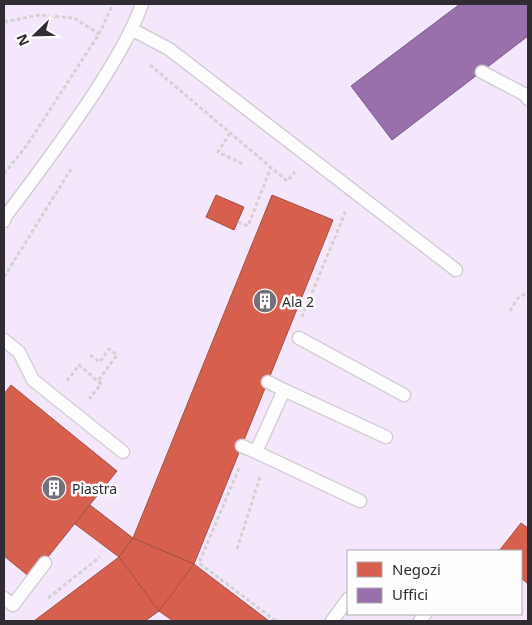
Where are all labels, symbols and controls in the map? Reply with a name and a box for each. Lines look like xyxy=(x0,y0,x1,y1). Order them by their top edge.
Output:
north arrow xyxy=(10,10,60,60)
text: N xyxy=(12,31,34,49)
building icon: Ala 2 xyxy=(252,288,278,314)
place label: Ala 2 xyxy=(282,292,314,311)
building icon: Piastra xyxy=(41,475,67,501)
place label: Piastra xyxy=(72,479,117,498)
legend xyxy=(347,550,522,615)
text: Negozi xyxy=(392,559,441,579)
text: Uffici xyxy=(392,584,428,604)

